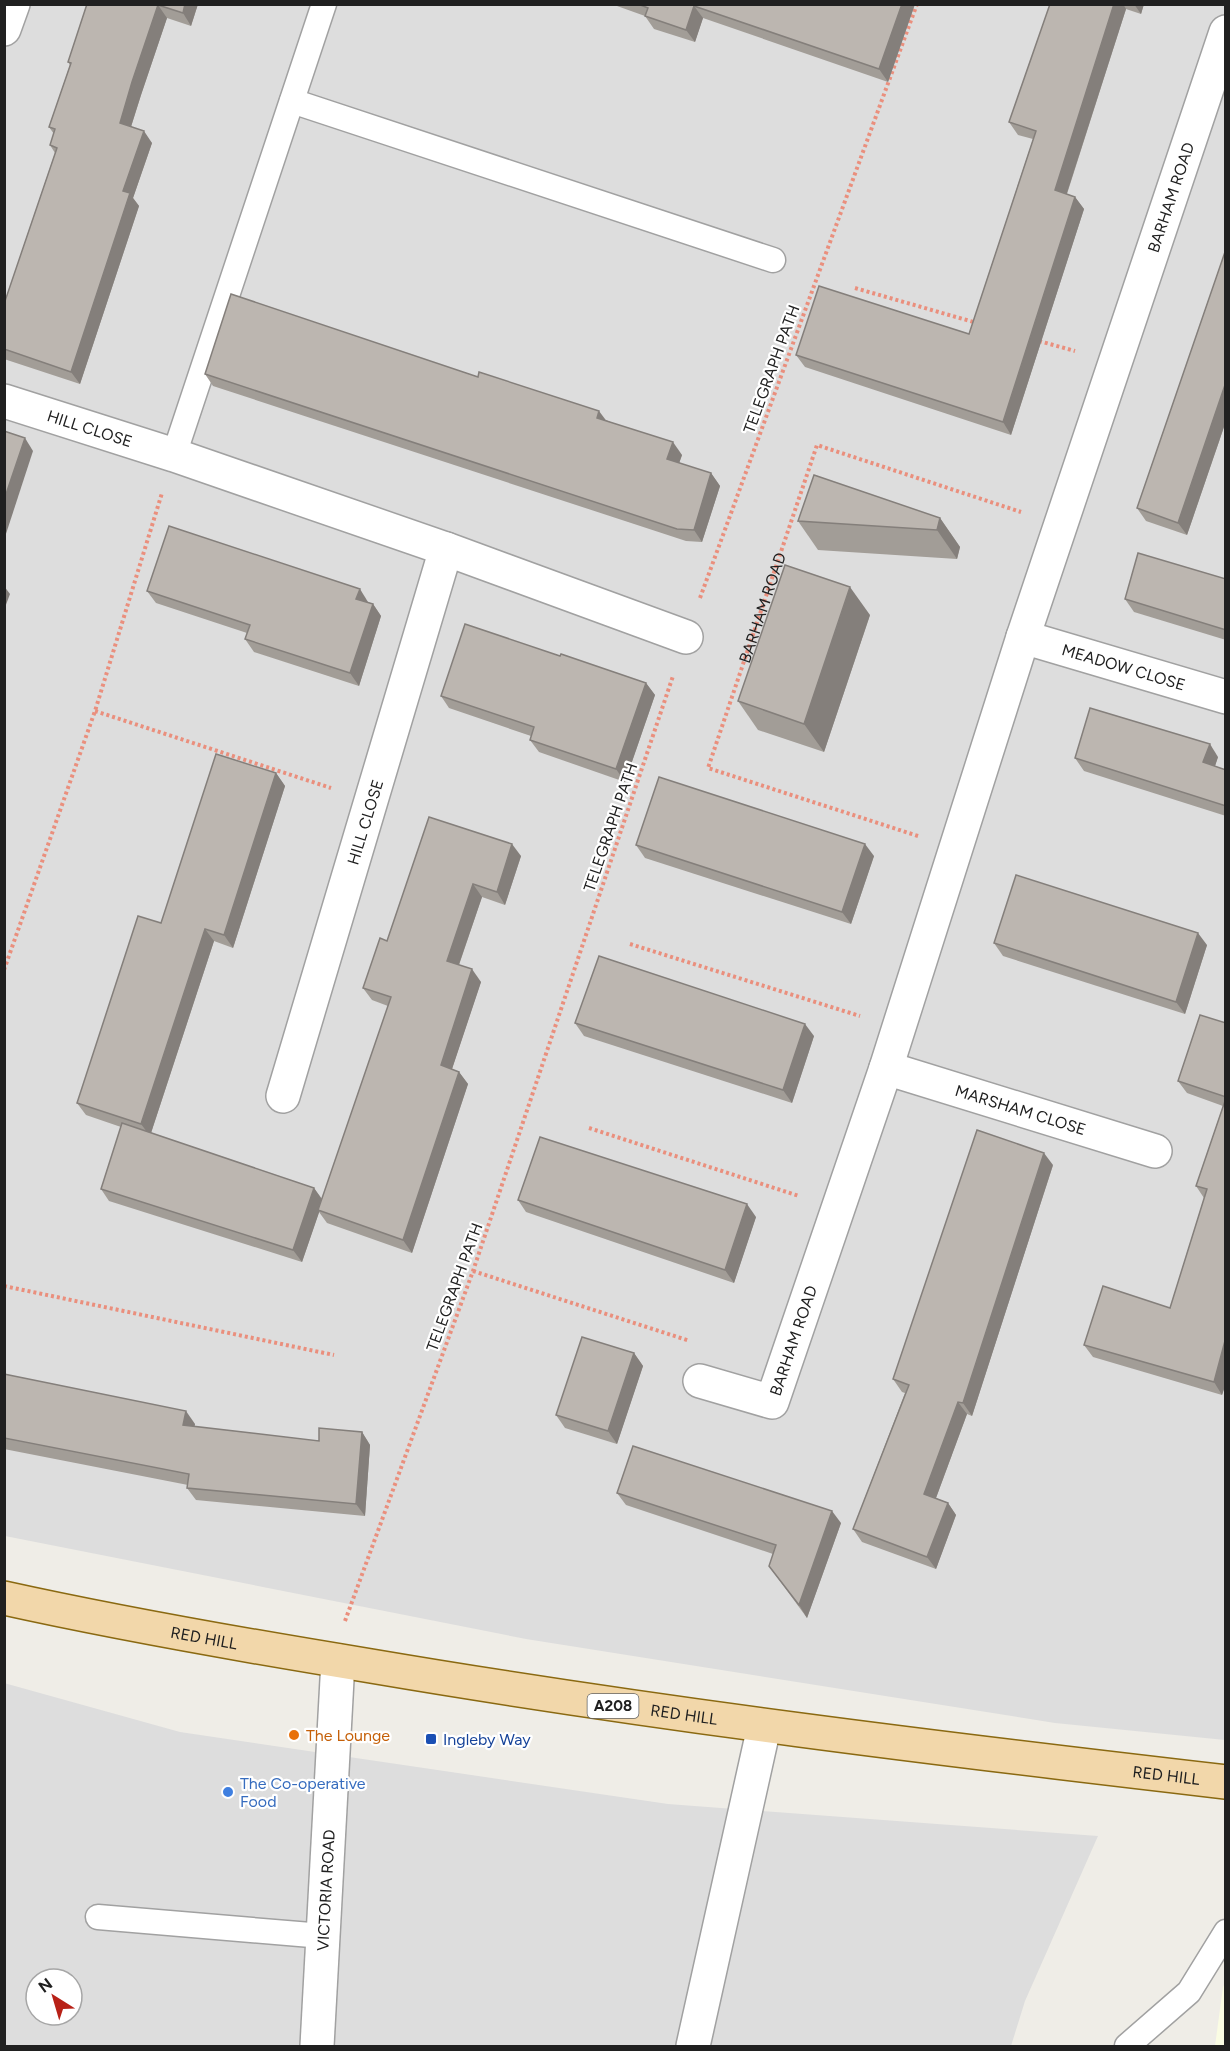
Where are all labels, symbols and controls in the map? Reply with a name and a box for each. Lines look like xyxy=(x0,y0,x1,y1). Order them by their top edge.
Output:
street label: BARHAM ROAD xyxy=(1144,140,1198,255)
street label: TELEGRAPH PATH xyxy=(739,302,803,436)
street label: HILL CLOSE xyxy=(45,406,135,451)
street label: BARHAM ROAD xyxy=(735,550,790,665)
street label: MEADOW CLOSE xyxy=(1060,640,1188,694)
street label: TELEGRAPH PATH xyxy=(579,760,641,894)
street label: HILL CLOSE xyxy=(343,777,387,867)
street label: MARSHAM CLOSE xyxy=(953,1081,1088,1139)
street label: TELEGRAPH PATH xyxy=(422,1220,486,1354)
street label: BARHAM ROAD xyxy=(766,1283,821,1398)
street label: RED HILL xyxy=(169,1623,240,1654)
road number: A208 xyxy=(588,1694,638,1718)
street label: RED HILL xyxy=(649,1701,719,1729)
place label: The Lounge xyxy=(306,1726,390,1745)
marker: The Lounge xyxy=(287,1728,301,1742)
place label: Ingleby Way xyxy=(443,1730,531,1749)
marker: Ingleby Way xyxy=(424,1732,438,1746)
street label: RED HILL xyxy=(1131,1762,1201,1789)
place label: The Co-operative Food xyxy=(240,1774,366,1811)
marker: The Co-operative Food xyxy=(221,1785,235,1799)
street label: VICTORIA ROAD xyxy=(313,1829,339,1952)
north arrow xyxy=(24,1967,84,2027)
text: N xyxy=(35,1974,56,1997)

